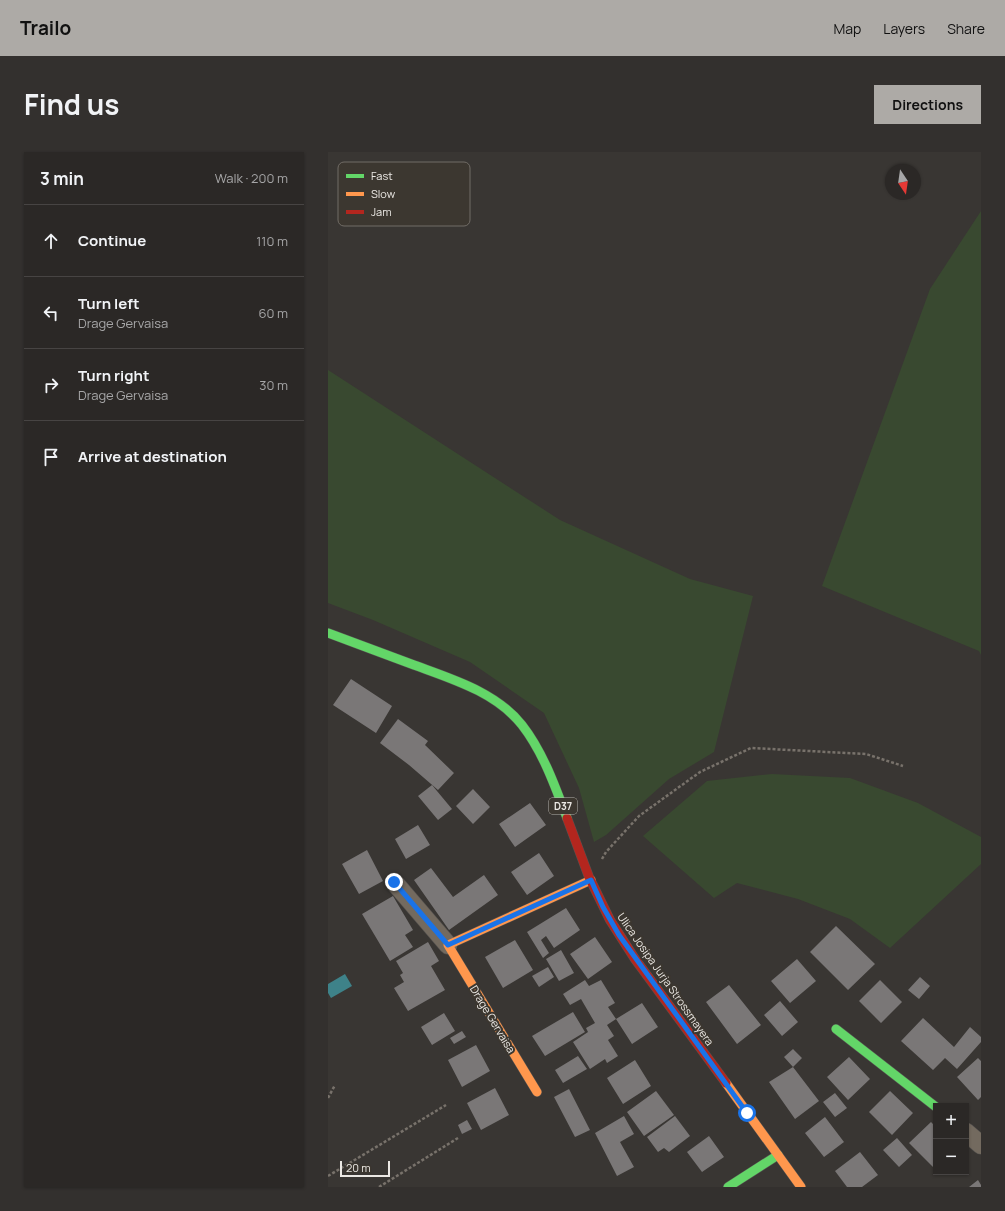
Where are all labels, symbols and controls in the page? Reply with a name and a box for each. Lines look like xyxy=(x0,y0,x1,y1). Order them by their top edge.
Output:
text: Trailo xyxy=(20,15,71,41)
text: Map xyxy=(833,19,861,38)
text: Layers xyxy=(883,19,925,38)
text: Share xyxy=(947,19,985,38)
text: Find us xyxy=(24,85,119,123)
button: Directions xyxy=(874,85,981,124)
legend xyxy=(338,162,470,226)
north arrow xyxy=(885,164,921,200)
text: 3 min xyxy=(40,167,84,190)
text: Fast xyxy=(371,168,393,183)
text: Walk · 200 m xyxy=(215,169,288,187)
text: Slow xyxy=(371,186,396,201)
text: Jam xyxy=(371,204,392,219)
icon: ahead xyxy=(40,230,62,252)
text: Continue xyxy=(78,230,146,251)
text: 110 m xyxy=(256,232,288,250)
text: Turn left xyxy=(78,293,140,314)
icon: left xyxy=(40,302,62,324)
text: 60 m xyxy=(258,304,288,322)
text: Drage Gervaisa xyxy=(78,314,168,332)
text: Turn right xyxy=(78,365,149,386)
icon: right xyxy=(40,374,62,396)
text: 30 m xyxy=(259,376,288,394)
text: Drage Gervaisa xyxy=(78,386,168,404)
icon: arrive xyxy=(40,446,62,468)
text: Arrive at destination xyxy=(78,446,227,467)
road number: D37 xyxy=(549,798,577,814)
route end xyxy=(385,873,403,891)
street label: Ulica Josipa Jurja Strossmayera xyxy=(614,910,718,1048)
street label: Drage Gervaisa xyxy=(467,982,519,1056)
map controls xyxy=(933,1103,969,1175)
button: + xyxy=(933,1103,969,1139)
route start xyxy=(738,1104,756,1122)
button: − xyxy=(933,1139,969,1175)
scale bar xyxy=(340,1159,390,1178)
text: 20 m xyxy=(346,1160,371,1175)

